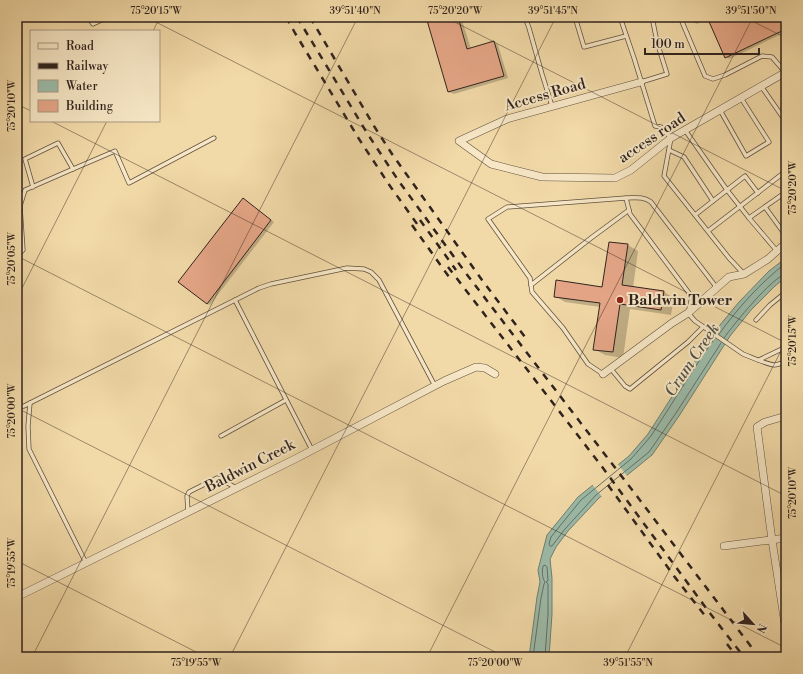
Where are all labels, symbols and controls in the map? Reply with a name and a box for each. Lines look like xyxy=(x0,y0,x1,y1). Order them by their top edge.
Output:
text: 75°20'15"W xyxy=(130,5,183,17)
text: 39°51'40"N xyxy=(329,5,381,17)
text: 75°20'20"W xyxy=(428,5,483,17)
text: 39°51'45"N xyxy=(528,5,579,17)
text: 39°51'50"N xyxy=(726,5,777,17)
legend xyxy=(30,30,160,122)
scale bar xyxy=(645,30,759,56)
text: 100 m xyxy=(651,37,685,52)
text: Road xyxy=(66,39,94,54)
text: Railway xyxy=(66,59,108,74)
street label: Access Road xyxy=(501,74,588,116)
text: 75°20'10"W xyxy=(6,79,18,132)
text: Water xyxy=(65,79,98,94)
text: Building xyxy=(65,99,114,114)
street label: access road xyxy=(615,108,690,168)
text: 75°20'20"W xyxy=(787,160,799,215)
text: 75°20'05"W xyxy=(6,231,18,286)
place label: Baldwin Tower xyxy=(628,291,733,310)
marker: Baldwin Tower xyxy=(615,295,625,305)
text: 75°20'15"W xyxy=(787,314,799,367)
water label: Crum Creek xyxy=(660,320,724,400)
text: 75°20'00"W xyxy=(6,383,18,438)
street label: Baldwin Creek xyxy=(201,435,299,497)
text: 75°20'10"W xyxy=(787,466,799,519)
text: 75°19'55"W xyxy=(6,537,18,588)
north arrow xyxy=(733,604,773,644)
text: N xyxy=(753,621,769,635)
text: 75°19'55"W xyxy=(171,657,222,669)
text: 75°20'00"W xyxy=(468,657,523,669)
text: 39°51'55"N xyxy=(603,657,653,669)

